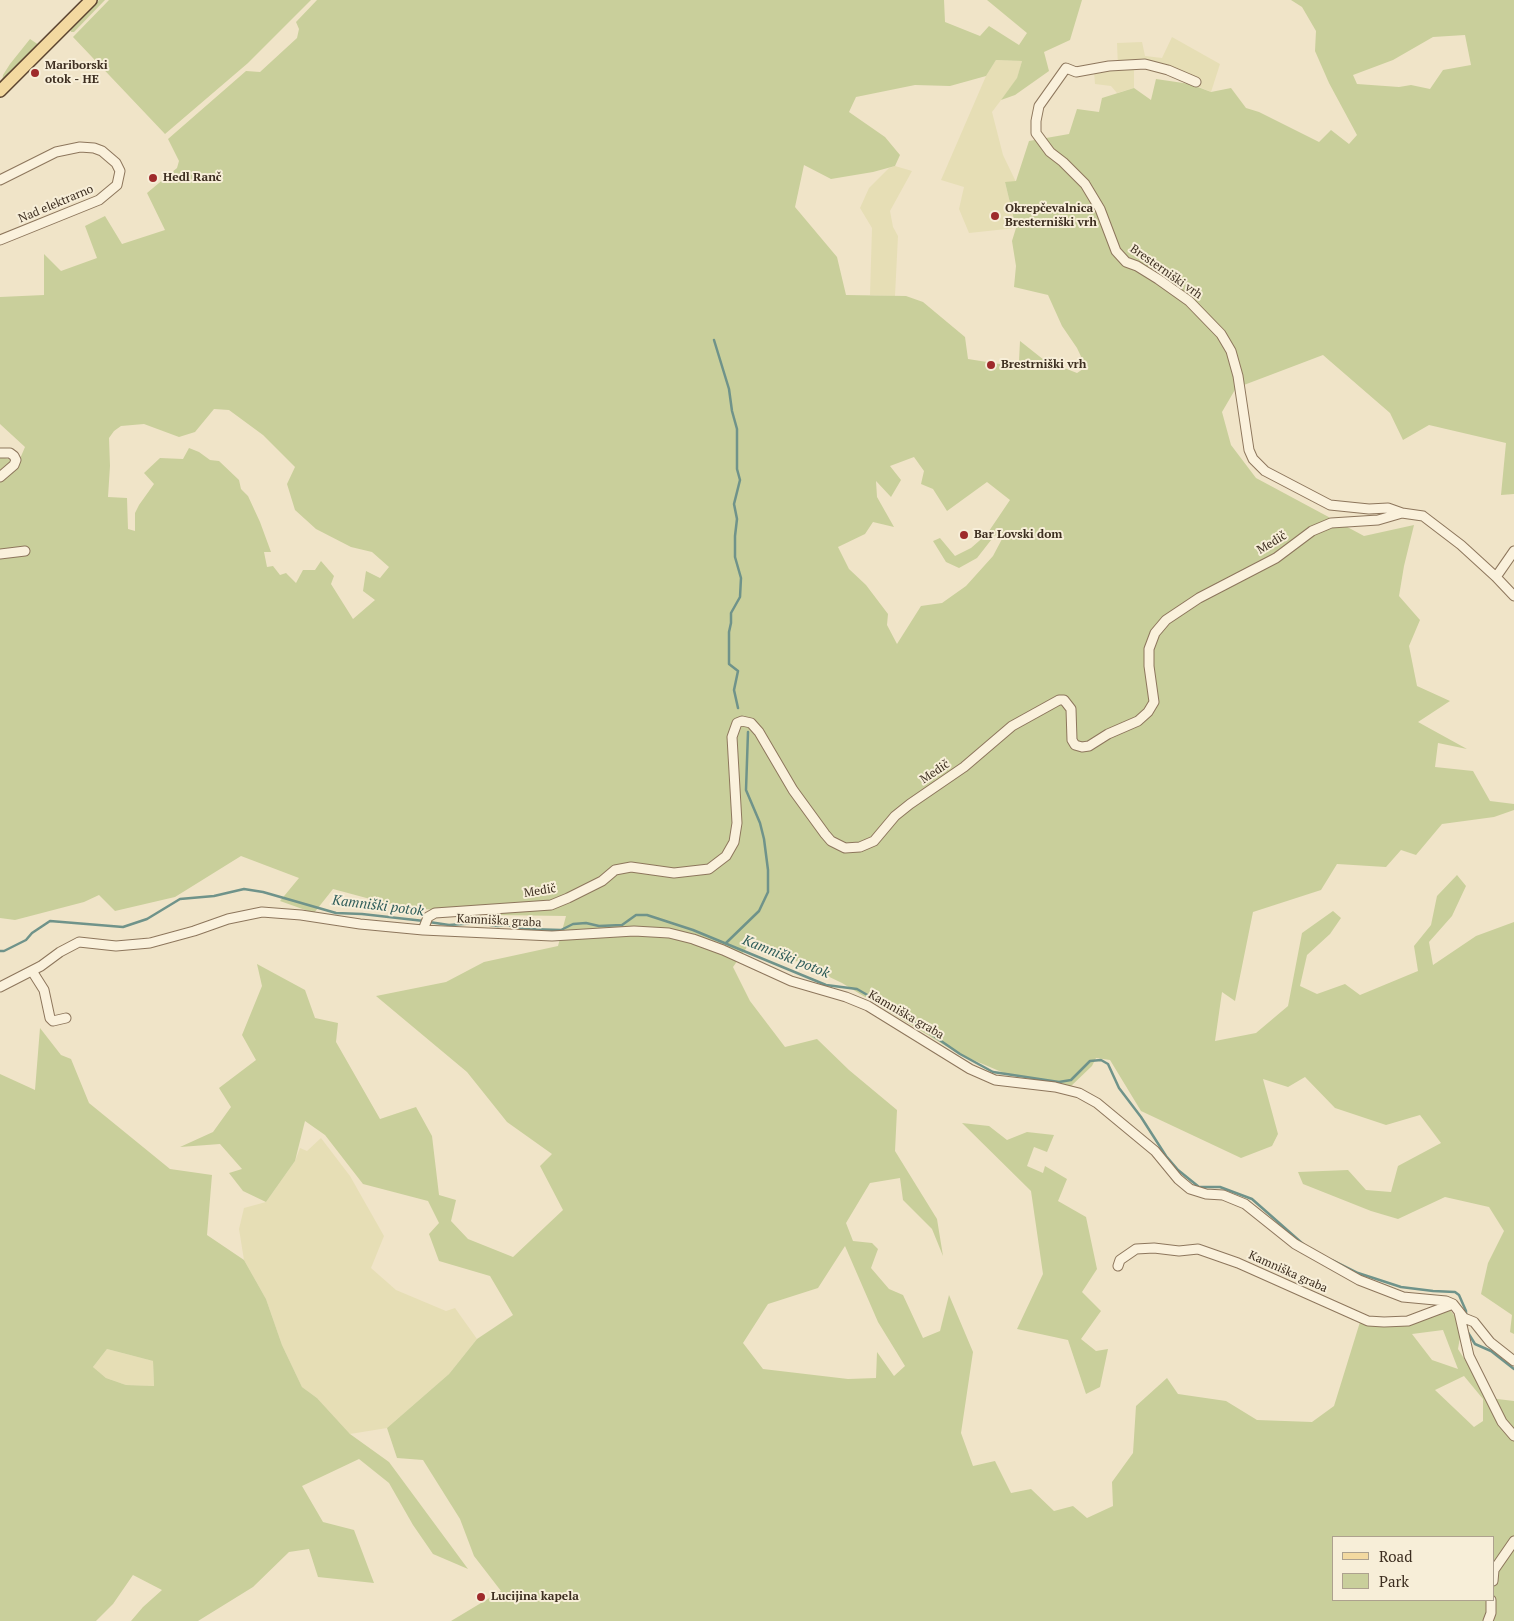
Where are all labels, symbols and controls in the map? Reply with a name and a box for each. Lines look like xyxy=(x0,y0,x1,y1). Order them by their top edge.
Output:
place label: Mariborski otok - HE xyxy=(45,59,108,87)
marker: Mariborski otok - HE xyxy=(29,67,41,79)
place label: Hedl Ranč xyxy=(163,171,222,185)
marker: Hedl Ranč xyxy=(147,172,159,184)
street label: Nad elektrarno xyxy=(16,182,96,226)
place label: Okrepčevalnica Bresterniški vrh xyxy=(1005,202,1097,230)
marker: Okrepčevalnica Bresterniški vrh xyxy=(989,210,1001,222)
street label: Bresterniški vrh xyxy=(1127,242,1205,302)
place label: Brestrniški vrh xyxy=(1001,358,1086,372)
marker: Brestrniški vrh xyxy=(985,359,997,371)
place label: Bar Lovski dom xyxy=(974,528,1062,542)
marker: Bar Lovski dom xyxy=(958,529,970,541)
street label: Medič xyxy=(1254,529,1290,557)
street label: Medič xyxy=(918,757,952,787)
street label: Medič xyxy=(523,881,557,901)
water label: Kamniški potok xyxy=(331,892,425,920)
street label: Kamniška graba xyxy=(456,912,542,930)
water label: Kamniški potok xyxy=(740,932,832,982)
street label: Kamniška graba xyxy=(866,988,946,1042)
street label: Kamniška graba xyxy=(1246,1248,1330,1296)
legend xyxy=(1332,1536,1494,1601)
text: Road xyxy=(1379,1546,1412,1566)
text: Park xyxy=(1379,1571,1409,1591)
place label: Lucijina kapela xyxy=(491,1590,579,1604)
marker: Lucijina kapela xyxy=(475,1591,487,1603)

